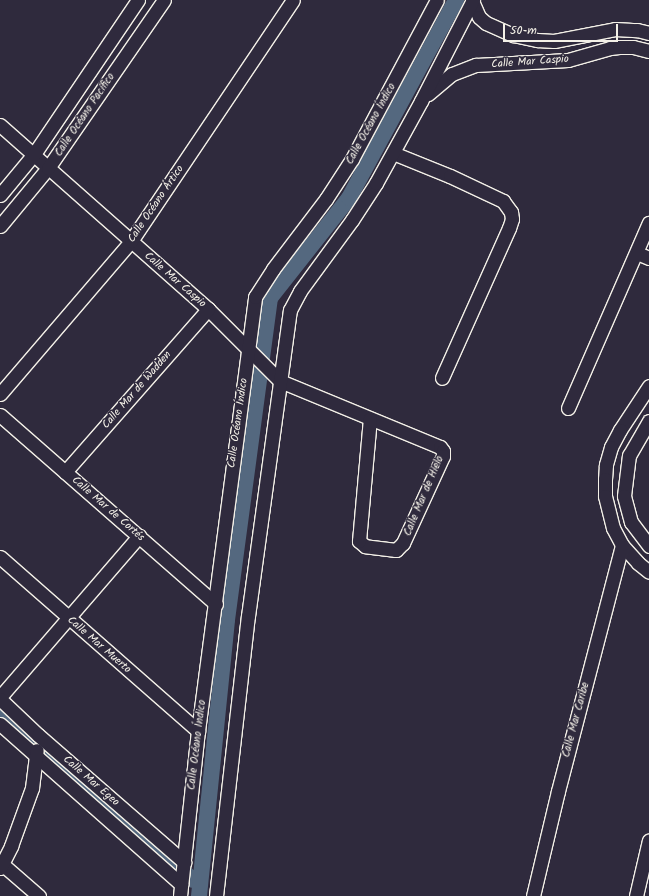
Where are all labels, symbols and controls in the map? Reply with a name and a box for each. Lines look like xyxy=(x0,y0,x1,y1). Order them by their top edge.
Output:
scale bar xyxy=(505,16,620,42)
text: 50 m xyxy=(510,21,537,40)
street label: Calle Mar Caspio xyxy=(491,53,569,71)
street label: Calle Océano Pacífico xyxy=(52,71,118,159)
street label: Calle Océano Índico xyxy=(343,81,399,167)
street label: Calle Océano Ártico xyxy=(125,163,187,245)
street label: Calle Mar Caspio xyxy=(141,250,209,310)
street label: Calle Mar de Wadden xyxy=(100,348,174,432)
street label: Calle Océano Índico xyxy=(225,377,251,469)
street label: Calle Mar de Hielo xyxy=(401,454,447,538)
street label: Calle Mar de Cortés xyxy=(69,474,147,544)
street label: Calle Mar Muerto xyxy=(64,614,134,676)
street label: Calle Mar Caribe xyxy=(560,681,592,759)
street label: Calle Océano Índico xyxy=(185,699,209,791)
street label: Calle Mar Egeo xyxy=(60,753,122,809)

